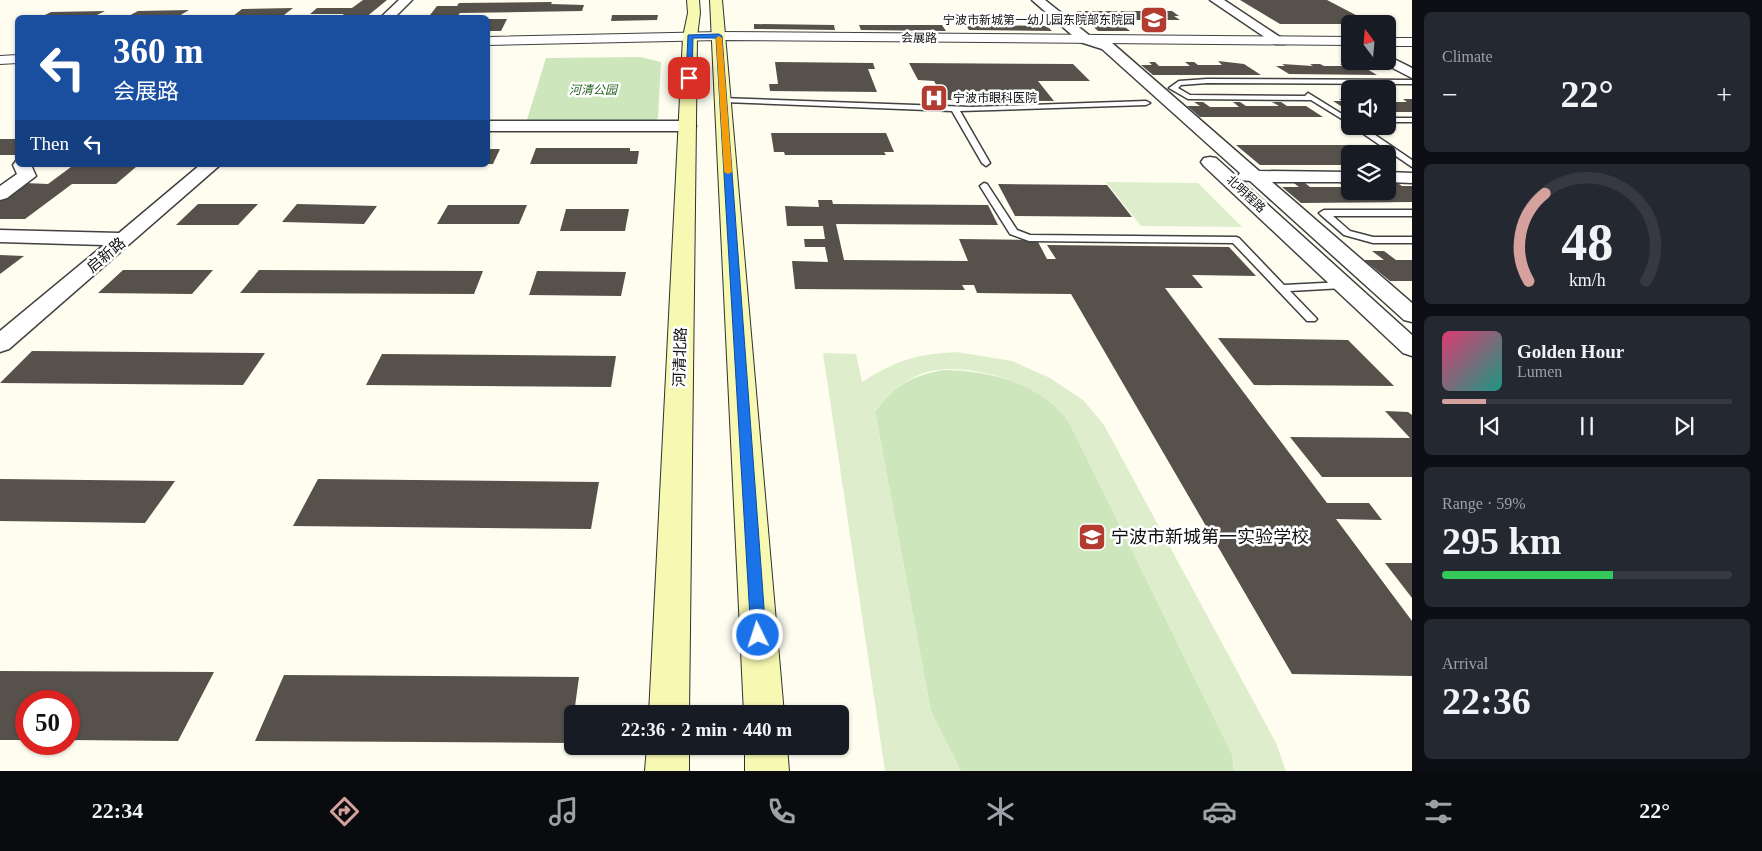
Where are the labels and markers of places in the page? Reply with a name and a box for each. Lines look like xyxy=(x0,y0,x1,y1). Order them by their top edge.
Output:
school or university icon: 宁波市新城第一幼儿园东院部东院园 xyxy=(1139,5,1169,35)
place label: 宁波市新城第一幼儿园东院部东院园 xyxy=(943,13,1135,27)
pin xyxy=(668,57,710,99)
hospital icon: 宁波市眼科医院 xyxy=(919,83,949,113)
place label: 宁波市眼科医院 xyxy=(953,91,1037,105)
school or university icon: 宁波市新城第一实验学校 xyxy=(1077,522,1107,552)
place label: 宁波市新城第一实验学校 xyxy=(1111,527,1309,547)

